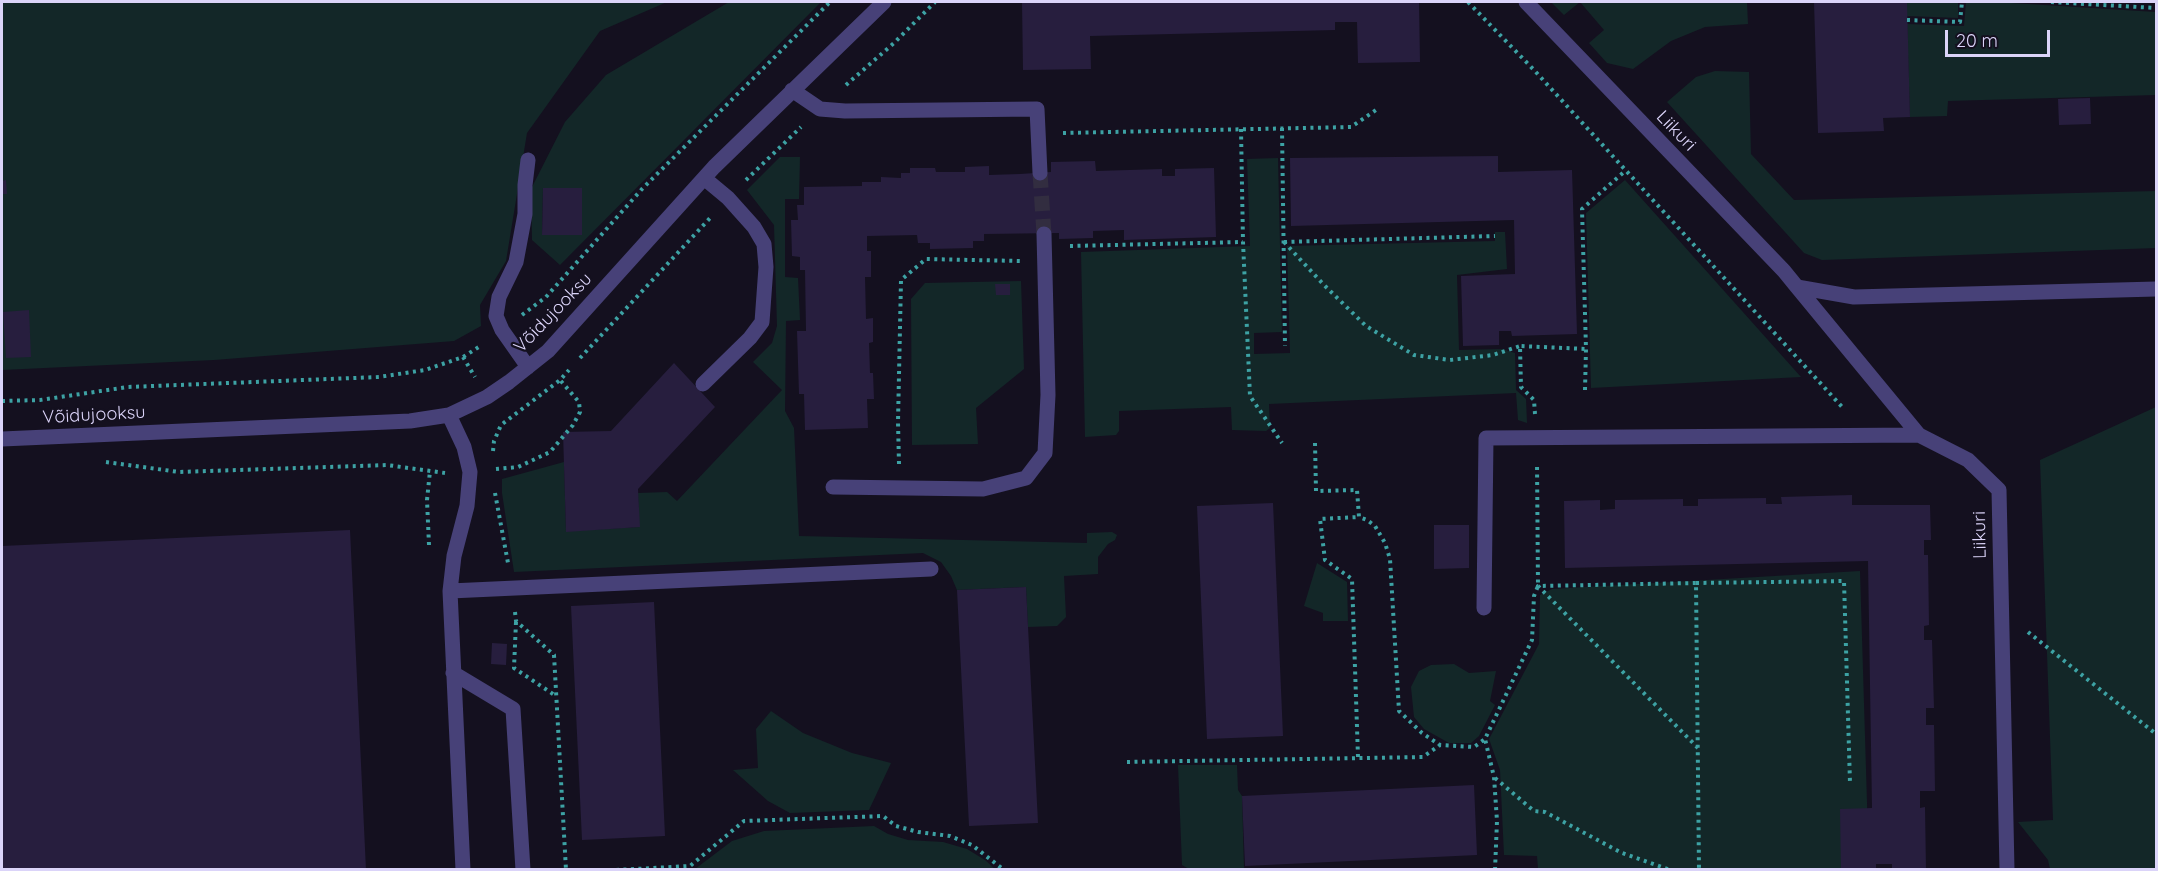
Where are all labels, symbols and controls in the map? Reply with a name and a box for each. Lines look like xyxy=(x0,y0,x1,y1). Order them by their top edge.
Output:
scale bar xyxy=(1948,18,2053,56)
text: 20 m xyxy=(1956,29,1998,52)
street label: Liikuri xyxy=(1652,106,1700,156)
street label: Võidujooksu xyxy=(509,268,597,358)
street label: Võidujooksu xyxy=(42,402,146,428)
street label: Liikuri xyxy=(1969,511,1991,559)

